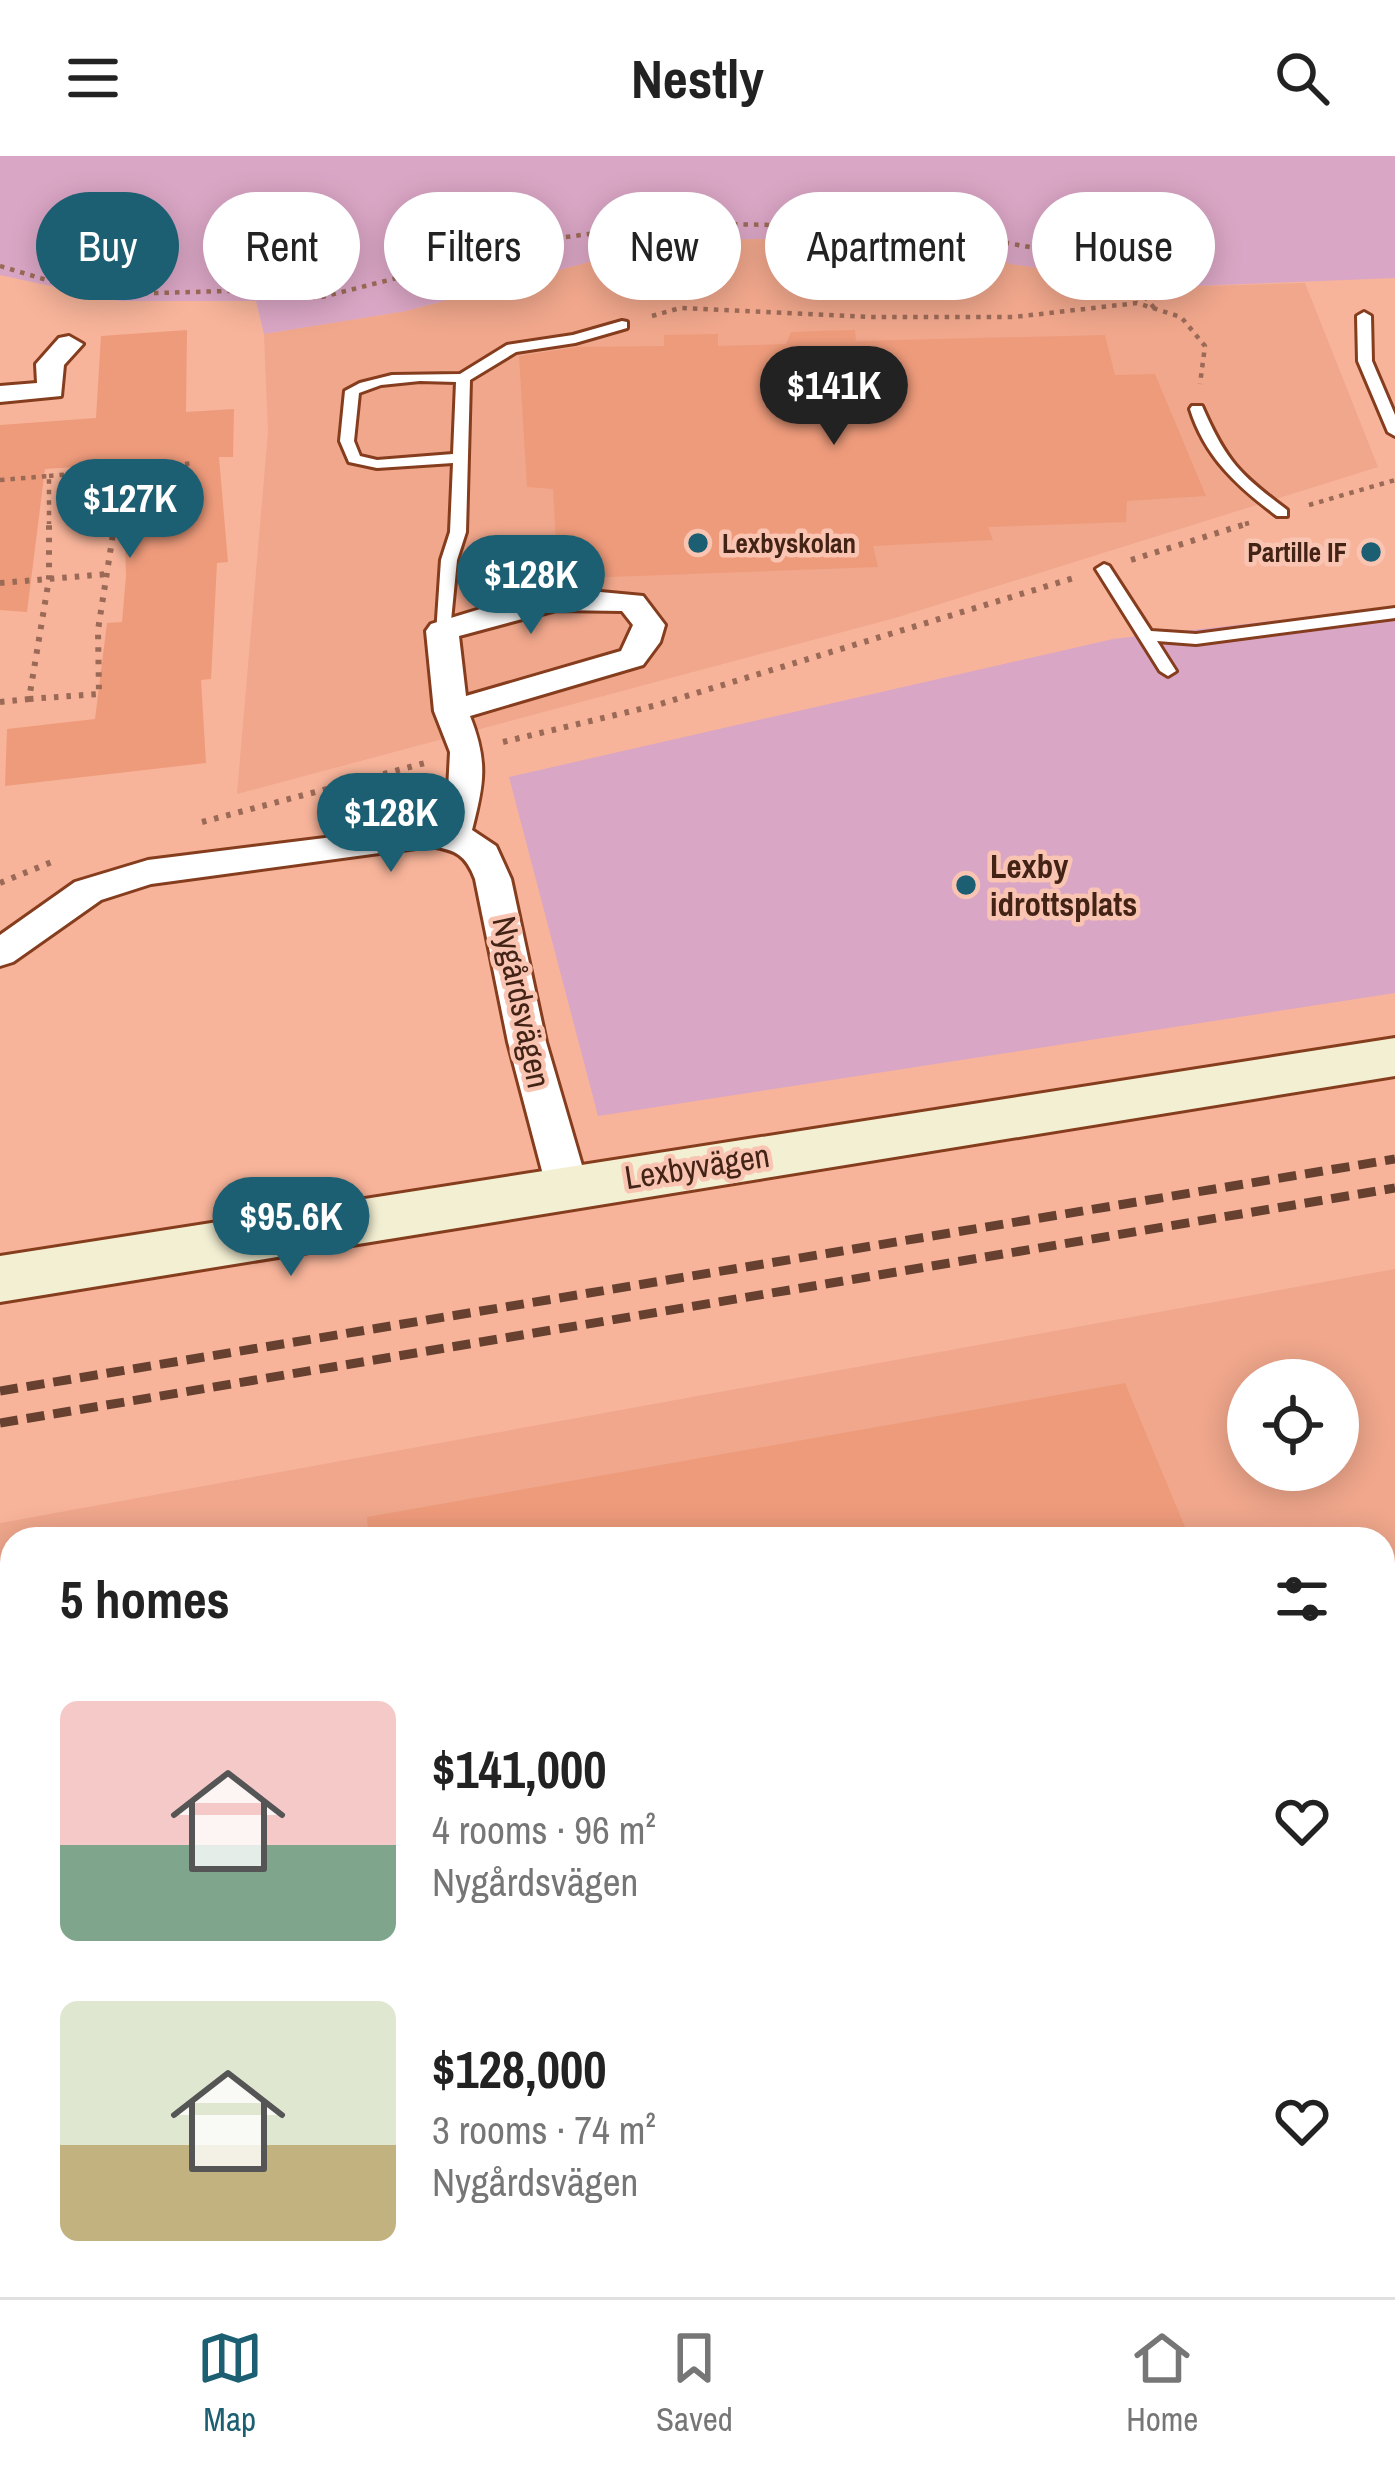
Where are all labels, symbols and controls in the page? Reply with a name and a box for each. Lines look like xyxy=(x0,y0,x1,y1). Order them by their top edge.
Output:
text: Nestly xyxy=(631,42,764,115)
icon: menu xyxy=(60,45,126,111)
icon: search xyxy=(1269,45,1335,111)
chip: Buy xyxy=(36,192,179,300)
chip: Rent xyxy=(203,192,360,300)
chip: Filters xyxy=(384,192,564,300)
chip: New xyxy=(588,192,741,300)
chip: Apartment xyxy=(765,192,1008,300)
chip: House xyxy=(1032,192,1215,300)
pin: $141K xyxy=(750,346,918,448)
text: $141K xyxy=(787,359,881,411)
pin: $127K xyxy=(46,459,214,561)
text: $127K xyxy=(83,472,177,524)
place label: Lexbyskolan xyxy=(722,525,856,561)
marker: Lexbyskolan xyxy=(685,530,711,556)
place label: Partille IF xyxy=(1247,534,1347,570)
pin: $128K xyxy=(447,535,615,637)
marker: Partille IF xyxy=(1358,539,1384,565)
text: $128K xyxy=(484,548,578,600)
pin: $128K xyxy=(307,773,475,875)
text: $128K xyxy=(344,786,438,838)
place label: Lexby idrottsplats xyxy=(990,844,1137,926)
marker: Lexby idrottsplats xyxy=(953,872,979,898)
street label: Nygårdsvägen xyxy=(482,912,562,1092)
street label: Lexbyvägen xyxy=(621,1133,773,1199)
pin: $95.6K xyxy=(193,1177,389,1279)
text: $95.6K xyxy=(239,1190,343,1242)
map controls xyxy=(1227,1359,1359,1491)
button: locate xyxy=(1227,1359,1359,1491)
text: 5 homes xyxy=(60,1565,230,1634)
icon: filters xyxy=(1269,1566,1335,1632)
text: $141,000 xyxy=(432,1735,606,1804)
icon: home xyxy=(156,1749,300,1893)
icon: heart xyxy=(1269,1788,1335,1854)
text: 4 rooms · 96 m² xyxy=(432,1804,656,1856)
text: Nygårdsvägen xyxy=(432,1856,638,1908)
text: $128,000 xyxy=(432,2035,606,2104)
icon: home xyxy=(156,2049,300,2193)
icon: heart xyxy=(1269,2088,1335,2154)
text: 3 rooms · 74 m² xyxy=(432,2104,656,2156)
text: Nygårdsvägen xyxy=(432,2156,638,2208)
tab: Map xyxy=(197,2325,263,2441)
tab: Saved xyxy=(656,2325,733,2441)
tab: Home xyxy=(1126,2325,1198,2441)

